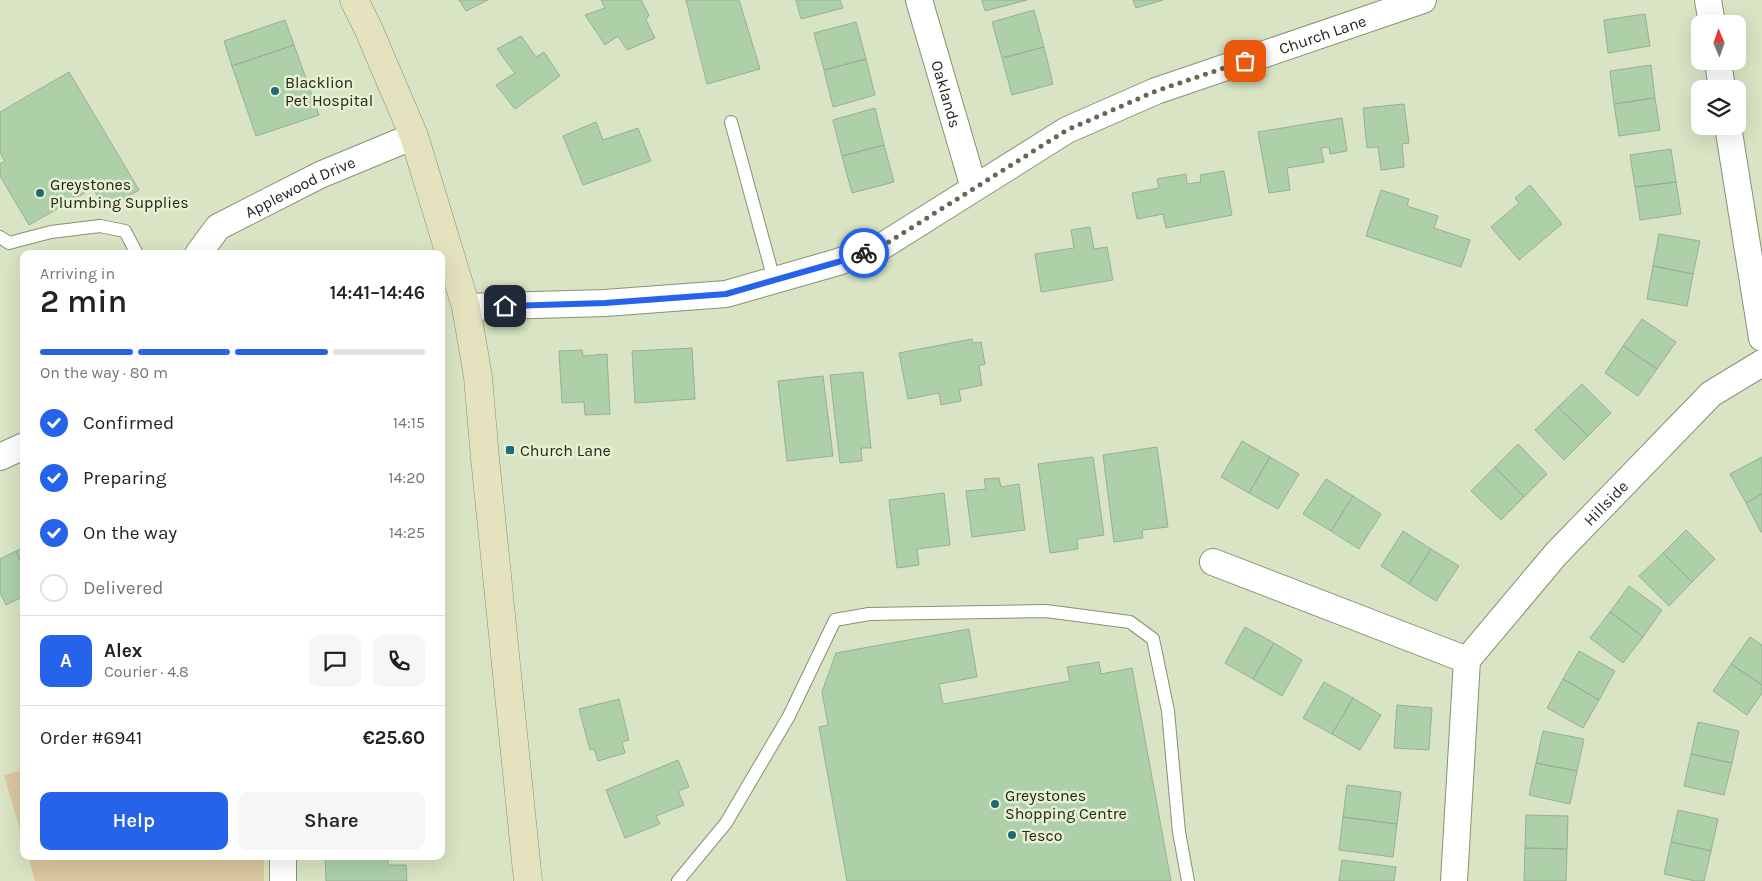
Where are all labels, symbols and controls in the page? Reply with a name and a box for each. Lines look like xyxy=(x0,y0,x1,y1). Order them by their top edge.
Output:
street label: Church Lane xyxy=(1276,11,1368,58)
north arrow xyxy=(1691,15,1746,70)
map controls xyxy=(1691,15,1746,135)
pin xyxy=(1224,40,1266,82)
icon: bag xyxy=(1231,47,1259,75)
street label: Oaklands xyxy=(928,58,965,130)
place label: Blacklion Pet Hospital xyxy=(285,73,373,110)
button: layers xyxy=(1691,80,1746,135)
marker: Blacklion Pet Hospital xyxy=(269,85,281,97)
street label: Applewood Drive xyxy=(241,152,358,221)
place label: Greystones Plumbing Supplies xyxy=(50,175,189,212)
marker: Greystones Plumbing Supplies xyxy=(34,187,46,199)
courier xyxy=(839,228,889,278)
icon: bike xyxy=(850,239,878,267)
text: Arriving in xyxy=(40,264,115,283)
text: 14:41–14:46 xyxy=(330,282,425,304)
text: 2 min xyxy=(40,283,127,320)
pin xyxy=(484,285,526,327)
icon: home xyxy=(491,292,519,320)
text: On the way · 80 m xyxy=(40,363,168,382)
icon: check xyxy=(40,409,68,437)
text: Confirmed xyxy=(83,412,174,434)
text: 14:15 xyxy=(393,413,425,432)
place label: Church Lane xyxy=(520,441,611,460)
marker: Church Lane xyxy=(504,444,516,456)
icon: check xyxy=(40,464,68,492)
text: Preparing xyxy=(83,467,166,489)
text: 14:20 xyxy=(388,468,425,487)
street label: Hillside xyxy=(1579,476,1632,529)
icon: check xyxy=(40,519,68,547)
text: On the way xyxy=(83,522,177,544)
text: 14:25 xyxy=(389,523,425,542)
text: Delivered xyxy=(83,577,163,599)
button: chat xyxy=(309,635,361,687)
button: phone xyxy=(373,635,425,687)
text: Alex xyxy=(104,640,142,662)
text: A xyxy=(60,650,72,672)
text: Courier · 4.8 xyxy=(104,662,189,681)
text: Order #6941 xyxy=(40,727,142,749)
text: €25.60 xyxy=(363,727,425,749)
place label: Greystones Shopping Centre xyxy=(1005,786,1127,823)
button: Help xyxy=(40,792,228,850)
button: Share xyxy=(238,792,425,850)
marker: Greystones Shopping Centre xyxy=(989,798,1001,810)
place label: Tesco xyxy=(1022,826,1062,845)
marker: Tesco xyxy=(1006,829,1018,841)

